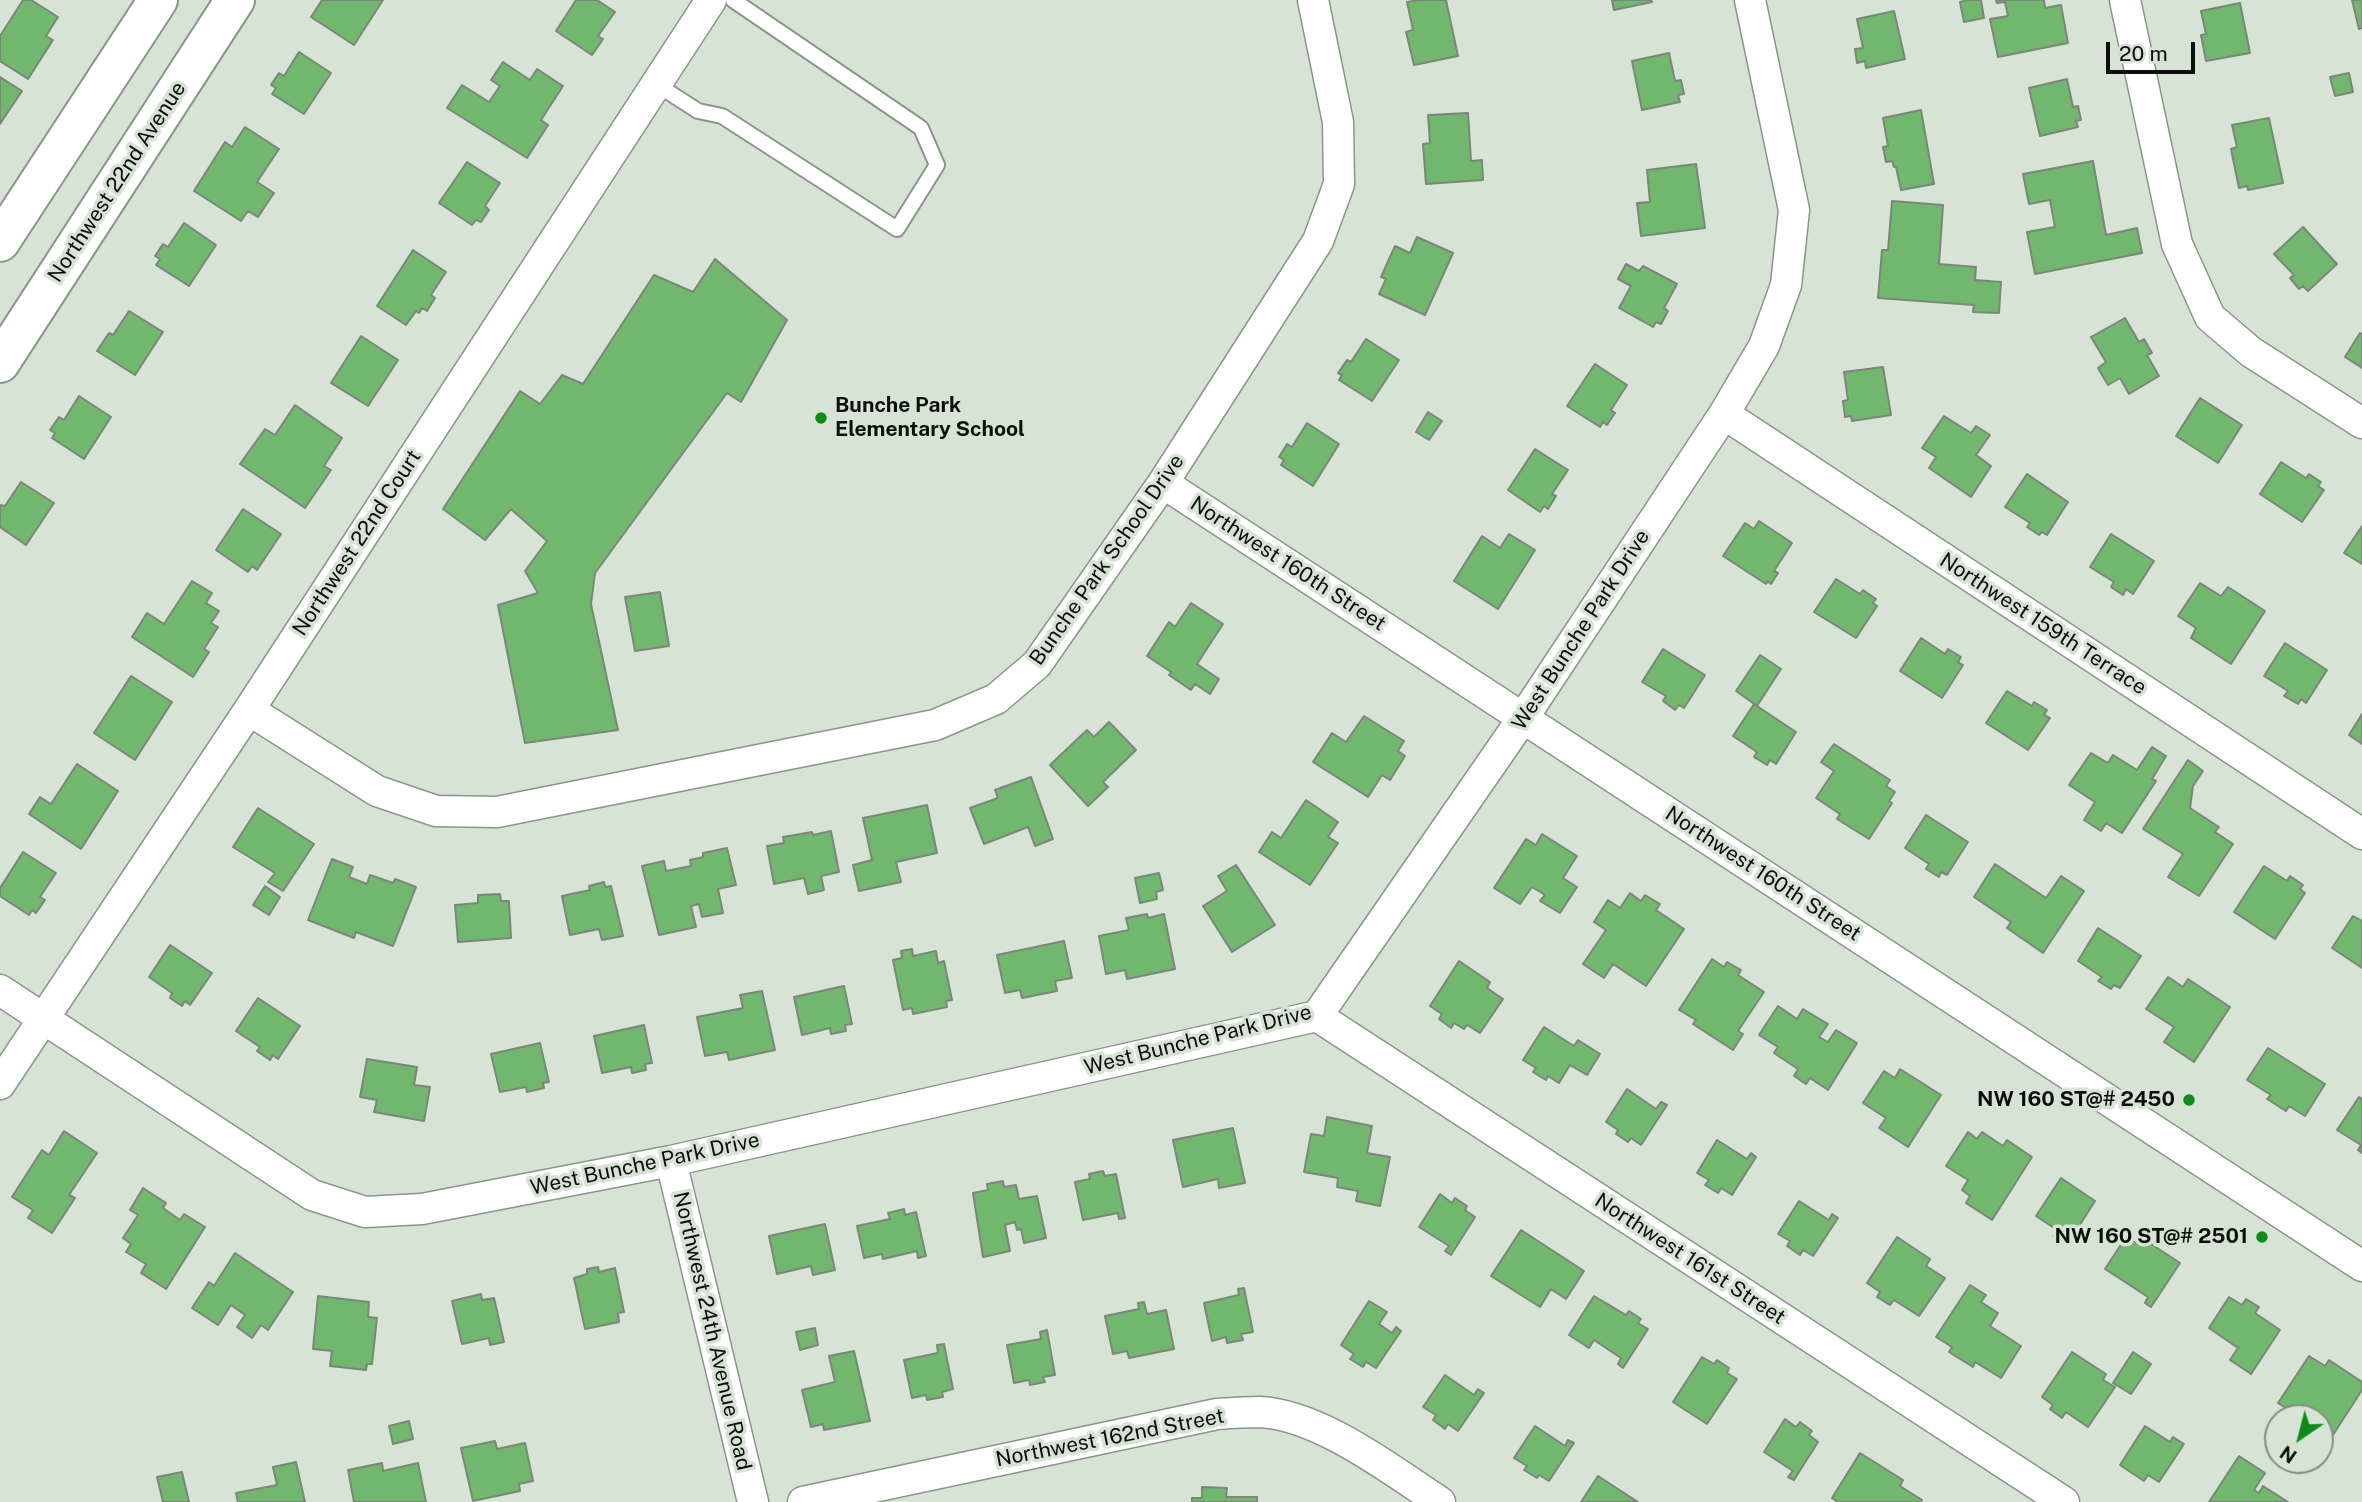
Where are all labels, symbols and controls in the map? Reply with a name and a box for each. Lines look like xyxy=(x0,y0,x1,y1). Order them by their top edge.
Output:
scale bar xyxy=(2110,28,2199,72)
text: 20 m xyxy=(2119,41,2168,66)
street label: Northwest 22nd Avenue xyxy=(43,77,191,287)
place label: Bunche Park Elementary School xyxy=(835,393,1025,443)
marker: Bunche Park Elementary School xyxy=(813,410,829,426)
street label: Northwest 22nd Court xyxy=(287,445,427,641)
street label: Bunche Park School Drive xyxy=(1024,450,1190,670)
street label: Northwest 160th Street xyxy=(1185,491,1391,637)
street label: West Bunche Park Drive xyxy=(1507,525,1655,735)
street label: Northwest 159th Terrace xyxy=(1935,548,2151,700)
street label: Northwest 160th Street xyxy=(1660,801,1866,947)
street label: West Bunche Park Drive xyxy=(1082,1000,1314,1080)
place label: NW 160 ST@# 2450 xyxy=(1977,1087,2175,1113)
marker: NW 160 ST@# 2450 xyxy=(2181,1092,2197,1108)
street label: West Bunche Park Drive xyxy=(528,1127,762,1201)
street label: Northwest 161st Street xyxy=(1590,1188,1790,1330)
street label: Northwest 24th Avenue Road xyxy=(668,1189,756,1473)
place label: NW 160 ST@# 2501 xyxy=(2055,1224,2248,1250)
marker: NW 160 ST@# 2501 xyxy=(2254,1229,2270,1245)
street label: Northwest 162nd Street xyxy=(994,1403,1226,1473)
north arrow xyxy=(2264,1404,2334,1474)
text: N xyxy=(2276,1441,2301,1468)

